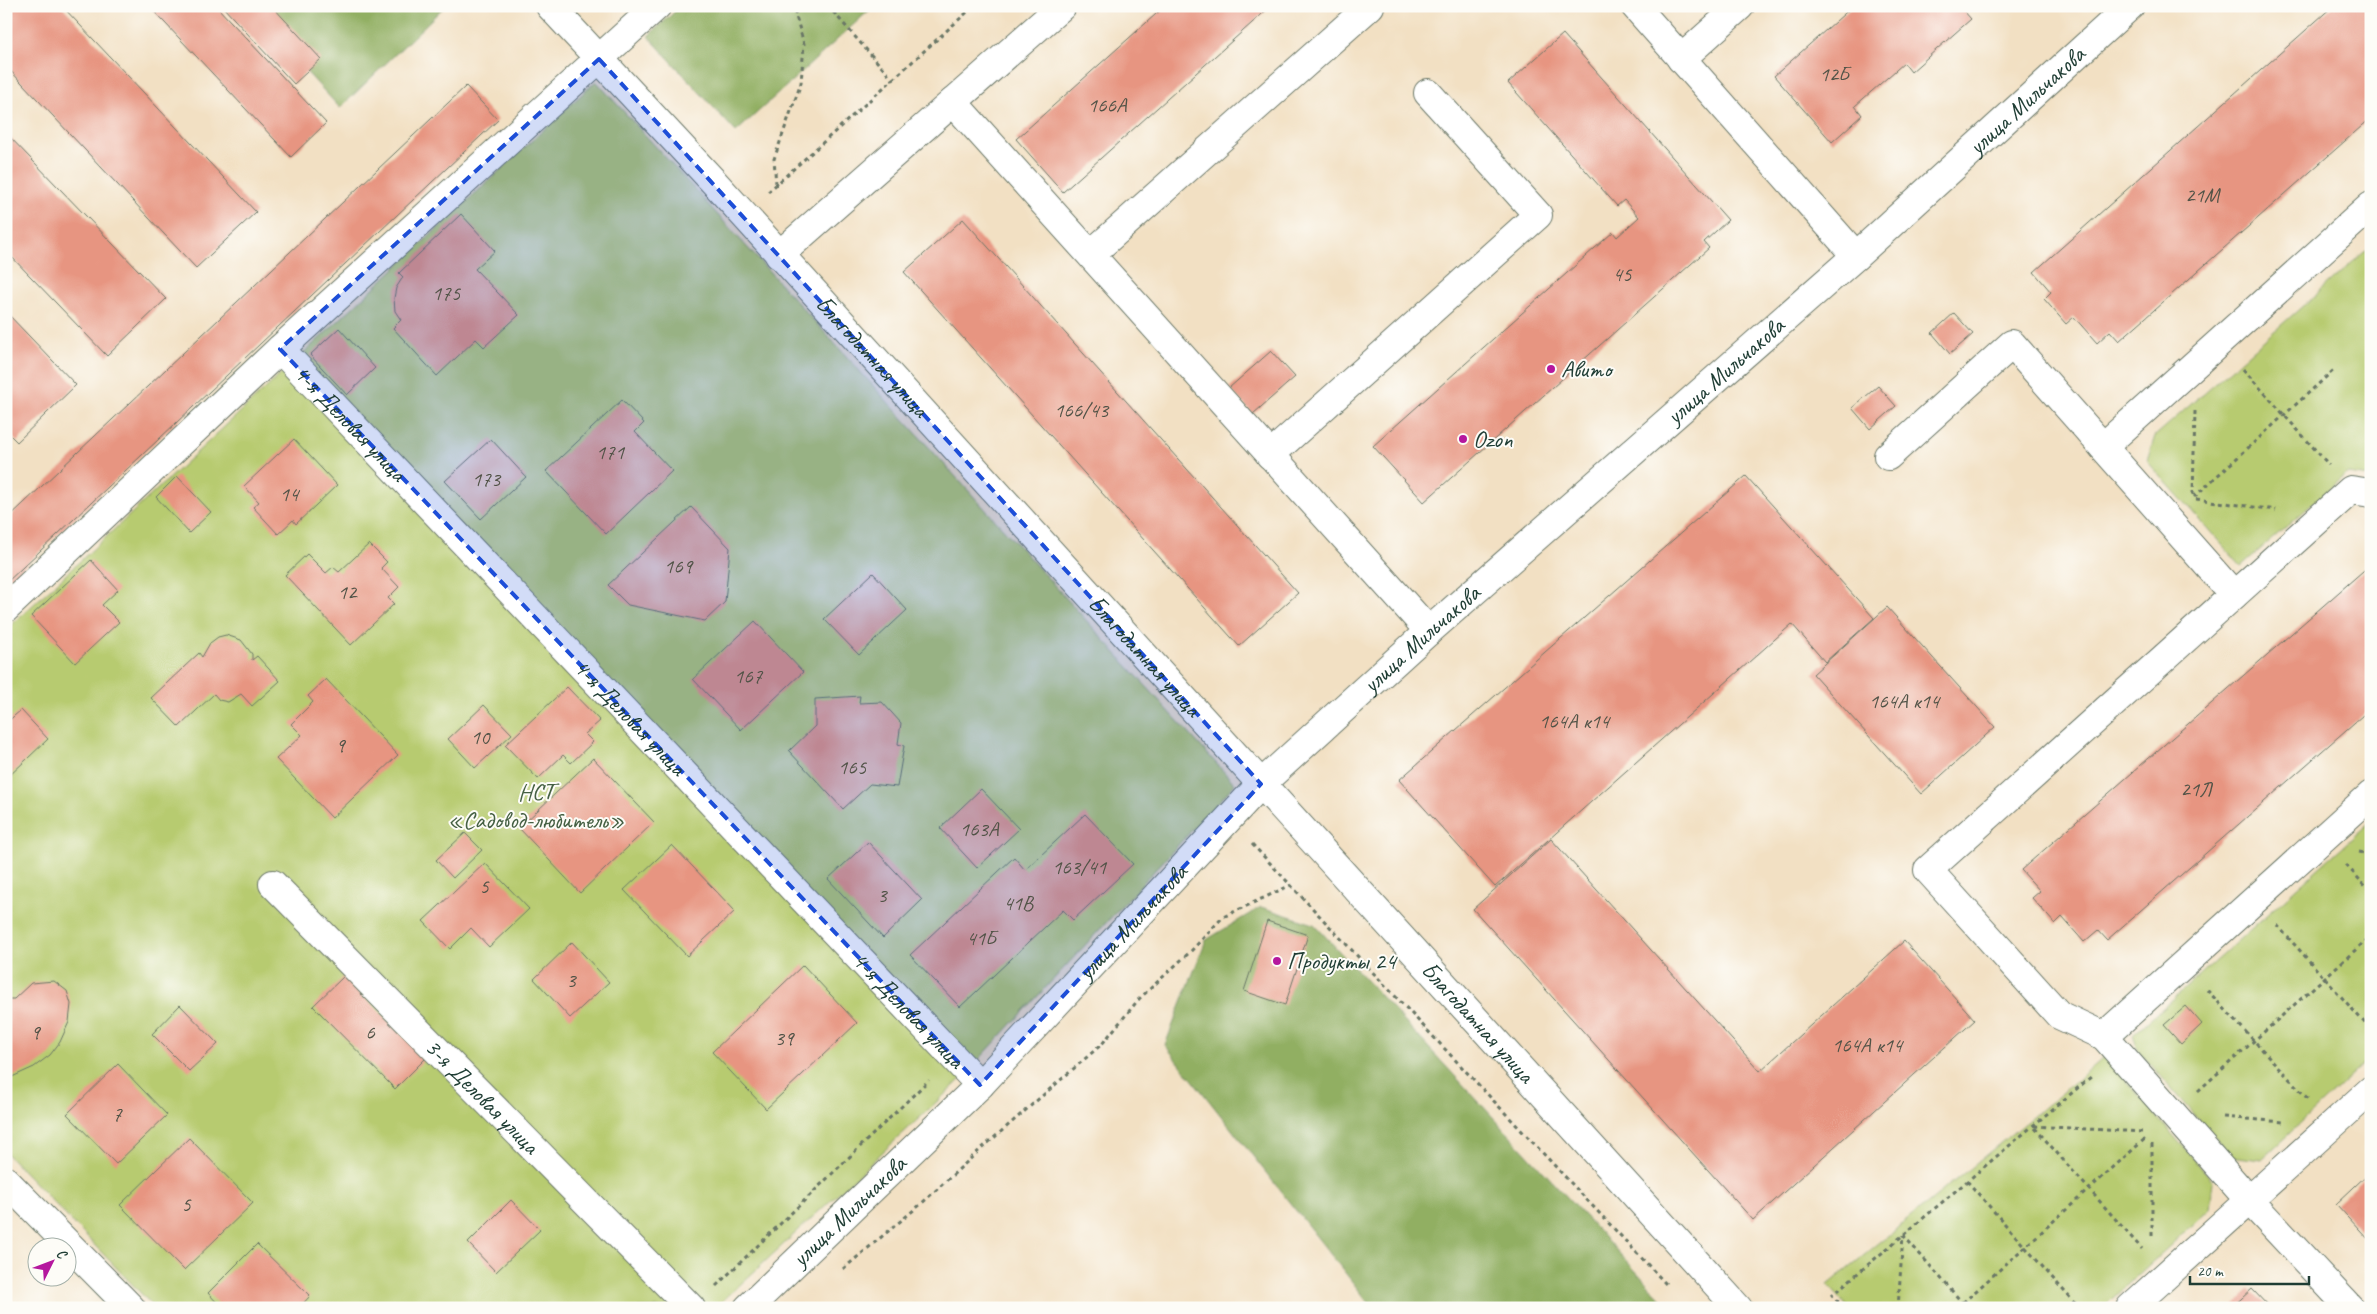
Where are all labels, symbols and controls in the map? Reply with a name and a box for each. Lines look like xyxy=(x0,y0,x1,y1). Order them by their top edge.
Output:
street label: улица Мильчакова xyxy=(1960,39,2092,163)
house number: 12Б xyxy=(1819,61,1852,87)
house number: 166А xyxy=(1088,92,1128,118)
house number: 21М xyxy=(2185,182,2221,208)
house number: 45 xyxy=(1613,261,1633,287)
house number: 175 xyxy=(432,280,462,306)
street label: Благодатная улица xyxy=(809,289,936,424)
street label: улица Мильчакова xyxy=(1658,310,1792,432)
place label: Авито xyxy=(1561,354,1614,384)
street label: 4-я Деловая улица xyxy=(288,358,414,489)
marker: Авито xyxy=(1545,363,1557,375)
house number: 166/43 xyxy=(1054,397,1110,423)
place label: Ozon xyxy=(1473,424,1513,454)
marker: Ozon xyxy=(1457,433,1469,445)
house number: 171 xyxy=(596,439,626,465)
house number: 173 xyxy=(472,466,502,492)
house number: 14 xyxy=(280,481,301,507)
house number: 169 xyxy=(664,553,694,579)
street label: улица Мильчакова xyxy=(1355,577,1487,700)
house number: 12 xyxy=(338,579,358,605)
street label: Благодатная улица xyxy=(1082,589,1209,724)
street label: 4-я Деловая улица xyxy=(567,652,694,783)
house number: 167 xyxy=(734,663,764,689)
house number: 164А к14 xyxy=(1869,688,1942,714)
house number: 164А к14 xyxy=(1539,708,1612,734)
house number: 10 xyxy=(471,724,491,750)
house number: 9 xyxy=(335,732,346,758)
house number: 165 xyxy=(838,754,868,780)
house number: 21Л xyxy=(2180,776,2214,802)
park label: НСТ «Садовод-любитель» xyxy=(447,777,625,835)
house number: 163А xyxy=(960,816,1000,842)
house number: 163/41 xyxy=(1052,854,1108,880)
street label: улица Мильчакова xyxy=(1070,857,1195,987)
house number: 5 xyxy=(479,873,490,899)
house number: 3 xyxy=(877,882,888,908)
house number: 41В xyxy=(1003,890,1035,916)
house number: 41Б xyxy=(966,925,999,951)
street label: 4-я Деловая улица xyxy=(846,945,972,1076)
place label: Продукты 24 xyxy=(1287,946,1398,976)
marker: Продукты 24 xyxy=(1271,955,1283,967)
street label: Благодатная улица xyxy=(1415,955,1542,1090)
house number: 3 xyxy=(566,967,577,993)
house number: 9 xyxy=(30,1019,41,1045)
house number: 6 xyxy=(365,1019,375,1045)
house number: 39 xyxy=(775,1025,795,1051)
street label: 3-я Деловая улица xyxy=(419,1032,547,1161)
house number: 164А к14 xyxy=(1832,1032,1905,1058)
house number: 7 xyxy=(112,1101,123,1127)
street label: улица Мильчакова xyxy=(784,1148,914,1274)
house number: 5 xyxy=(181,1191,192,1217)
north arrow xyxy=(28,1236,78,1286)
text: С xyxy=(53,1245,71,1263)
scale bar xyxy=(2190,1254,2308,1286)
text: 20 m xyxy=(2197,1262,2224,1281)

